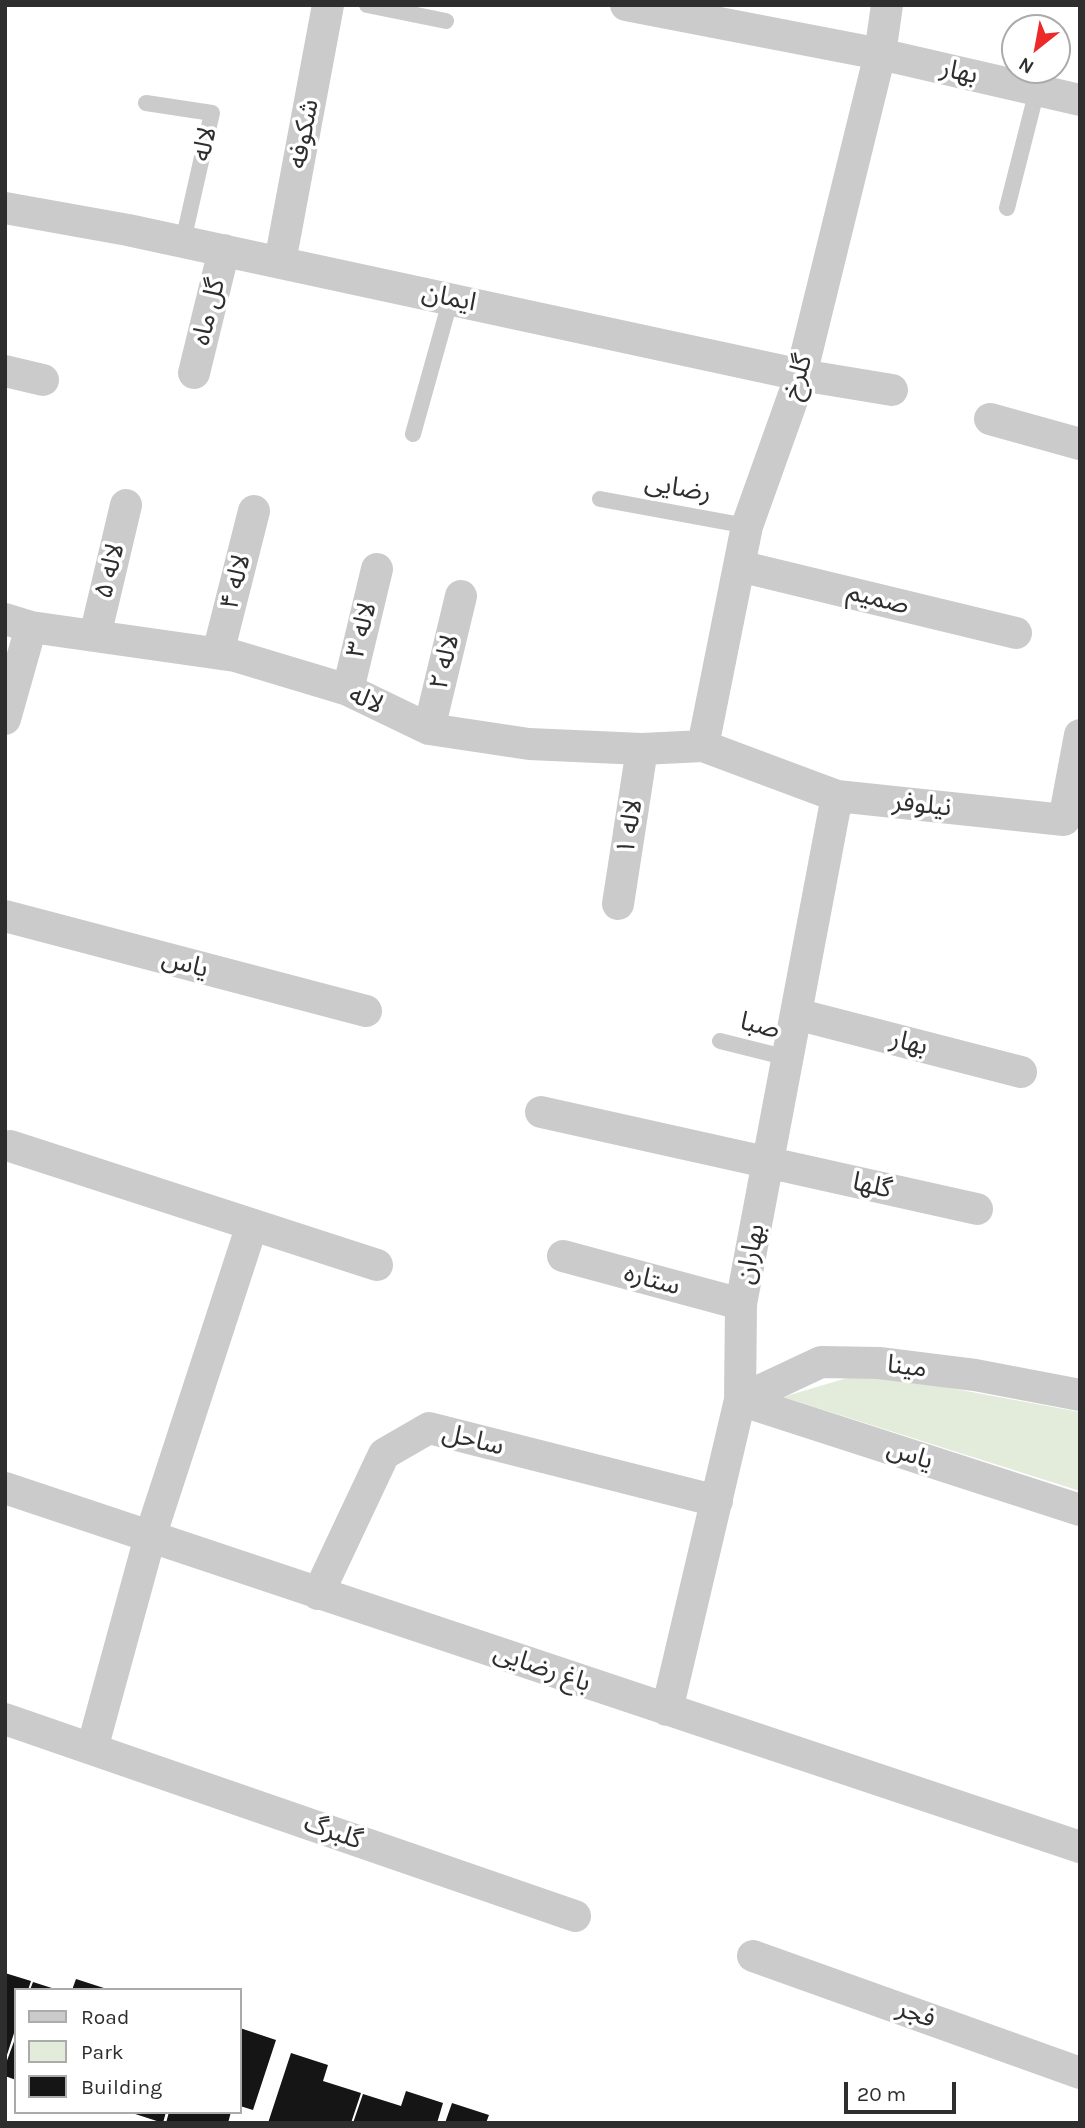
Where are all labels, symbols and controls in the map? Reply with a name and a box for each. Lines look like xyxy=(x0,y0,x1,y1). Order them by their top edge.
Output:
north arrow xyxy=(1001,14,1071,84)
text: N xyxy=(1015,52,1038,78)
street label: بهار xyxy=(937,53,981,91)
street label: شکوفه xyxy=(282,97,326,171)
street label: لاله xyxy=(186,124,224,164)
street label: گل ماه xyxy=(186,275,232,349)
street label: ایمان xyxy=(419,277,479,319)
street label: گلرخ xyxy=(776,351,820,403)
street label: رضایی xyxy=(642,467,714,509)
street label: لاله ۵ xyxy=(88,540,132,602)
street label: لاله ۴ xyxy=(214,551,258,613)
street label: صمیم xyxy=(844,576,912,622)
street label: لاله ۳ xyxy=(340,599,384,661)
street label: لاله ۲ xyxy=(424,631,466,693)
street label: لاله xyxy=(344,679,388,721)
street label: نیلوفر xyxy=(891,786,953,824)
street label: لاله ۱ xyxy=(610,797,650,857)
street label: یاس xyxy=(158,943,212,985)
street label: صبا xyxy=(737,1006,783,1046)
street label: بهار xyxy=(887,1023,931,1063)
street label: گلها xyxy=(849,1166,895,1206)
street label: بهاران xyxy=(730,1221,772,1287)
street label: ستاره xyxy=(621,1258,683,1302)
street label: مینا xyxy=(885,1349,929,1385)
street label: ساحل xyxy=(439,1417,507,1463)
street label: یاس xyxy=(883,1433,937,1477)
street label: باغ رضایی xyxy=(489,1637,595,1699)
street label: گلبرگ xyxy=(300,1808,366,1856)
legend xyxy=(14,1988,242,2114)
street label: فجر xyxy=(893,1993,939,2035)
text: Road xyxy=(81,2005,129,2029)
text: Park xyxy=(81,2040,124,2064)
scale bar xyxy=(847,2068,959,2112)
text: Building xyxy=(81,2075,162,2099)
text: 20 m xyxy=(857,2082,906,2106)

